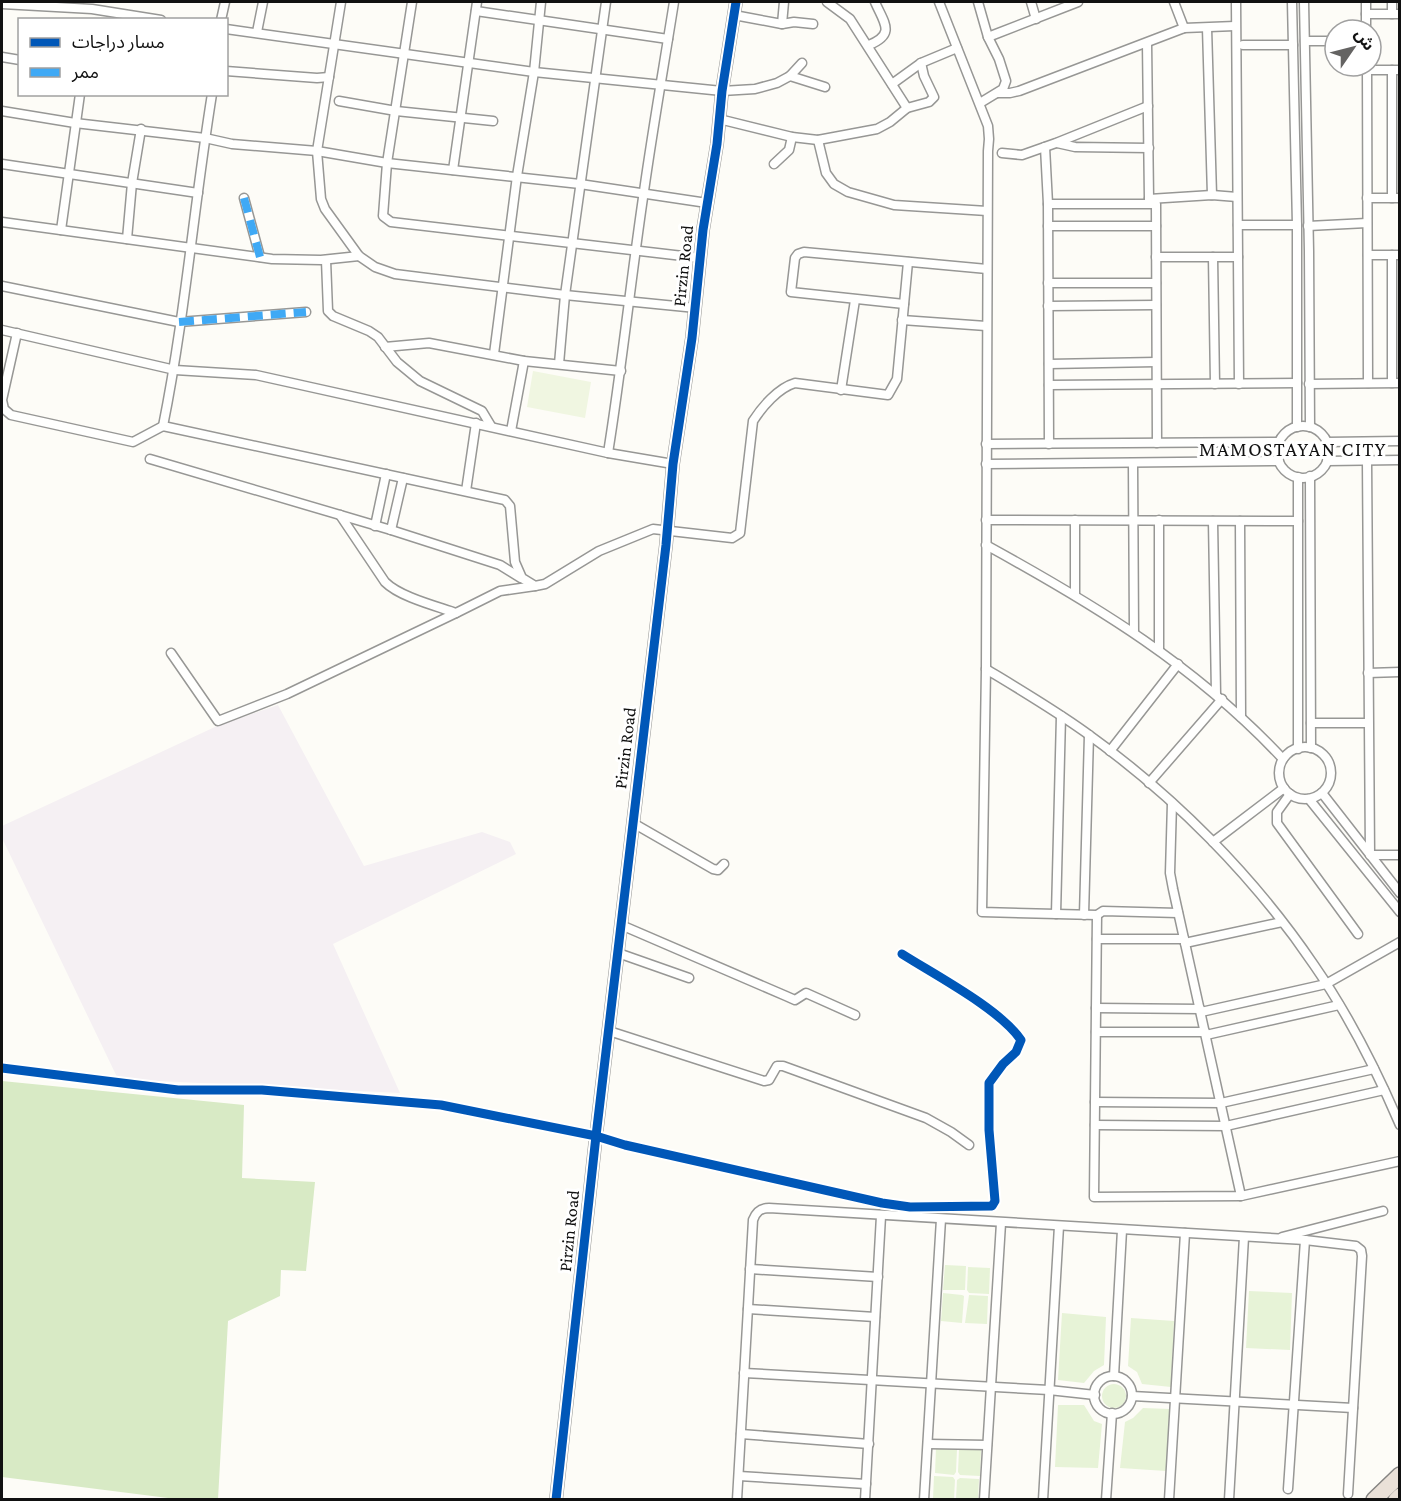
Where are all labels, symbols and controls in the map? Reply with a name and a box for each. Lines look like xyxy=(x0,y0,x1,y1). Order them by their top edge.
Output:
legend xyxy=(18,18,228,96)
north arrow xyxy=(1323,18,1383,78)
text: ش xyxy=(1351,26,1378,54)
text: مسار دراجات xyxy=(72,32,165,53)
text: ممر xyxy=(71,62,99,83)
street label: Pirzin Road xyxy=(669,224,697,308)
district label: MAMOSTAYAN CITY xyxy=(1199,438,1387,460)
street label: Pirzin Road xyxy=(610,706,640,790)
street label: Pirzin Road xyxy=(555,1189,583,1273)

